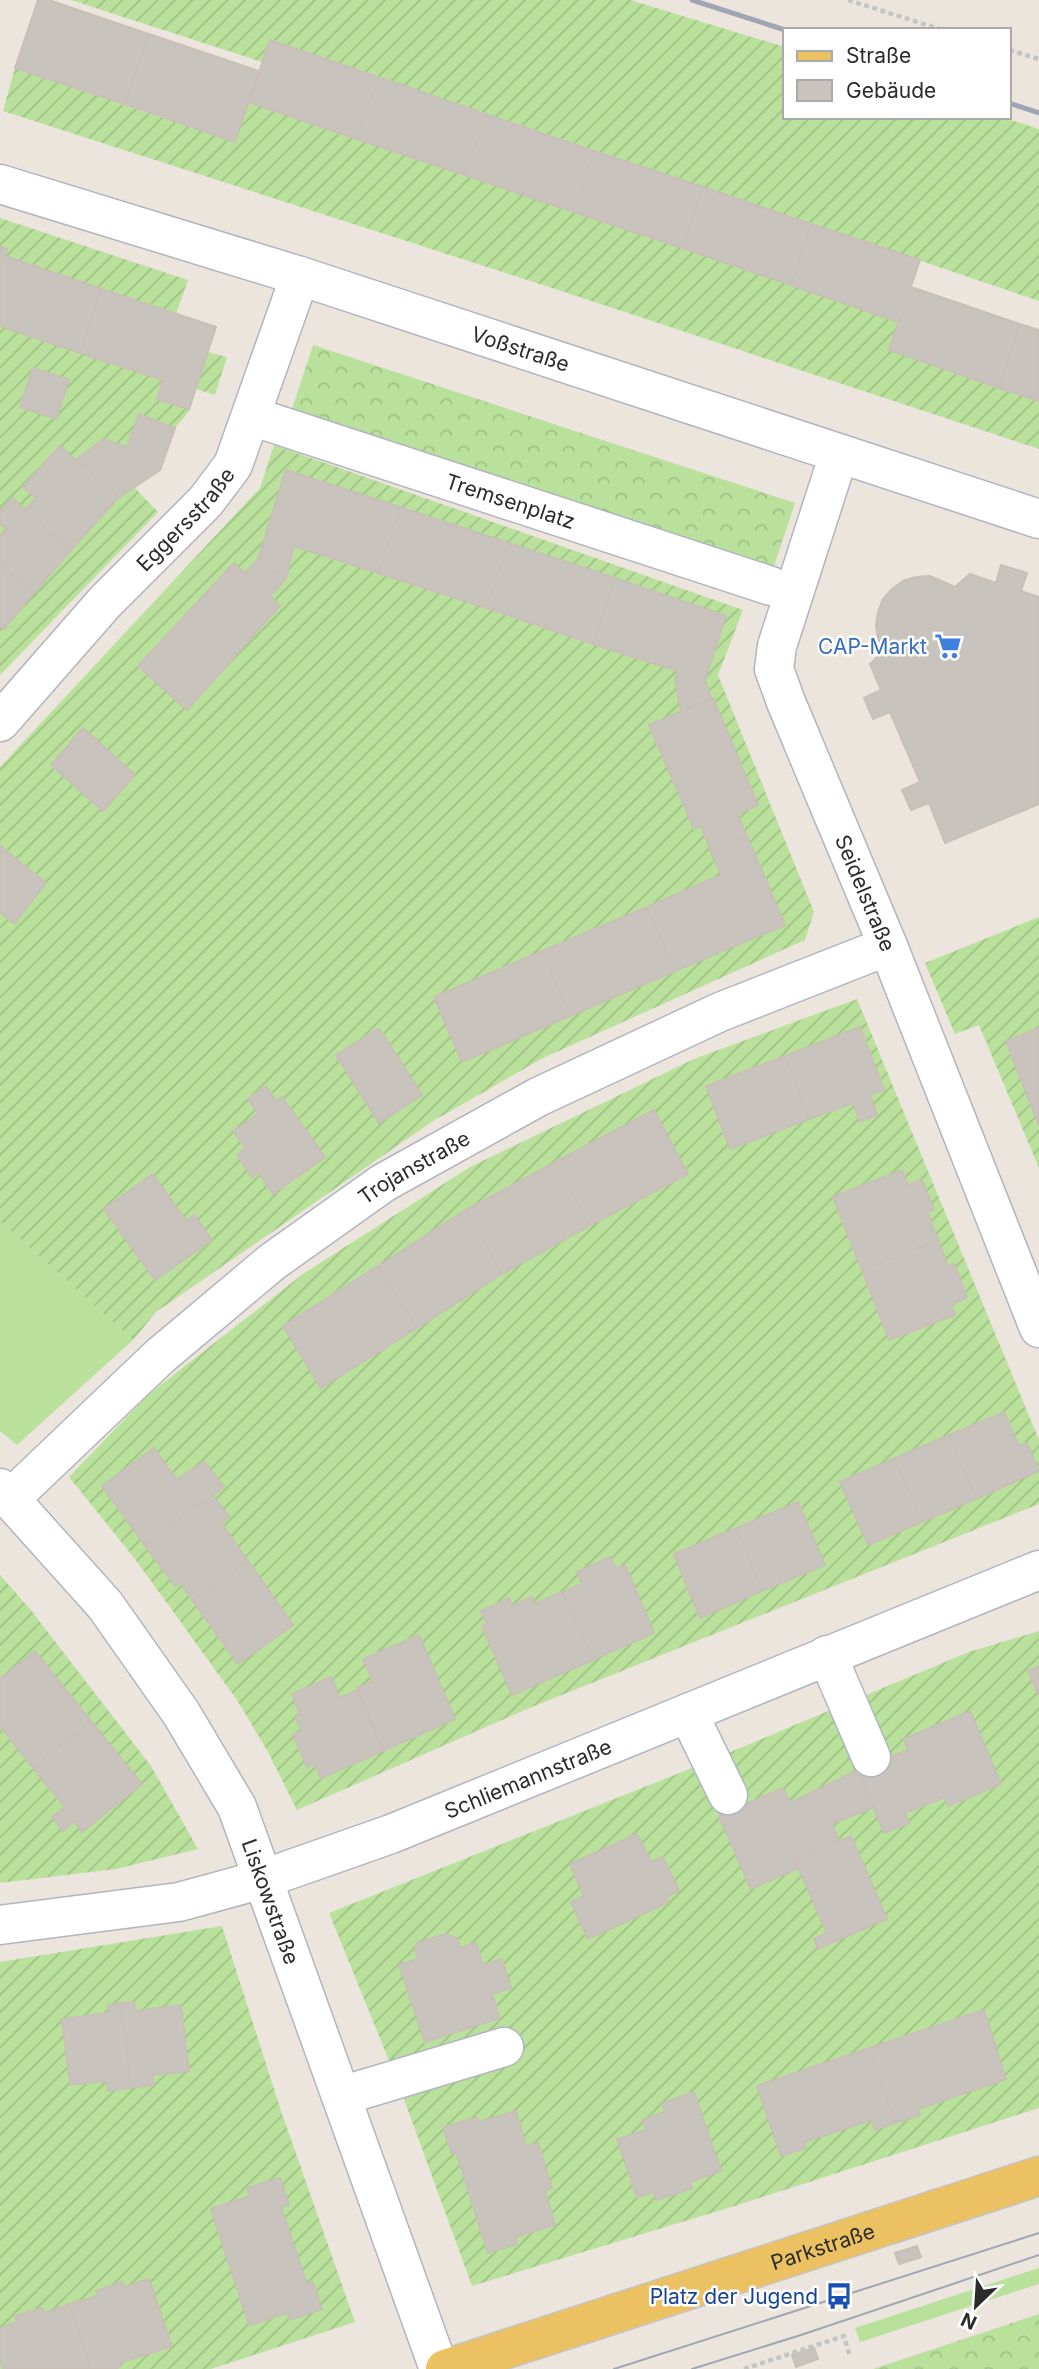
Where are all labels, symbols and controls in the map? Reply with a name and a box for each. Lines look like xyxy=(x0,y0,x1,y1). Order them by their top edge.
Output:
legend xyxy=(783,28,1011,119)
text: Straße xyxy=(846,43,911,68)
text: Gebäude xyxy=(846,78,936,103)
street label: Voßstraße xyxy=(468,321,573,376)
street label: Eggersstraße xyxy=(131,462,239,576)
street label: Tremsenplatz xyxy=(443,468,578,534)
supermarket icon: CAP-Markt xyxy=(933,631,963,661)
place label: CAP-Markt xyxy=(818,634,927,659)
street label: Seidelstraße xyxy=(830,831,901,955)
street label: Trojanstraße xyxy=(353,1125,474,1209)
street label: Schliemannstraße xyxy=(441,1733,615,1823)
street label: Liskowstraße xyxy=(237,1835,305,1967)
street label: Parkstraße xyxy=(767,2218,878,2275)
north arrow xyxy=(941,2271,1011,2341)
bus stop icon: Platz der Jugend xyxy=(824,2281,854,2311)
place label: Platz der Jugend xyxy=(650,2284,818,2309)
text: N xyxy=(958,2307,980,2334)

